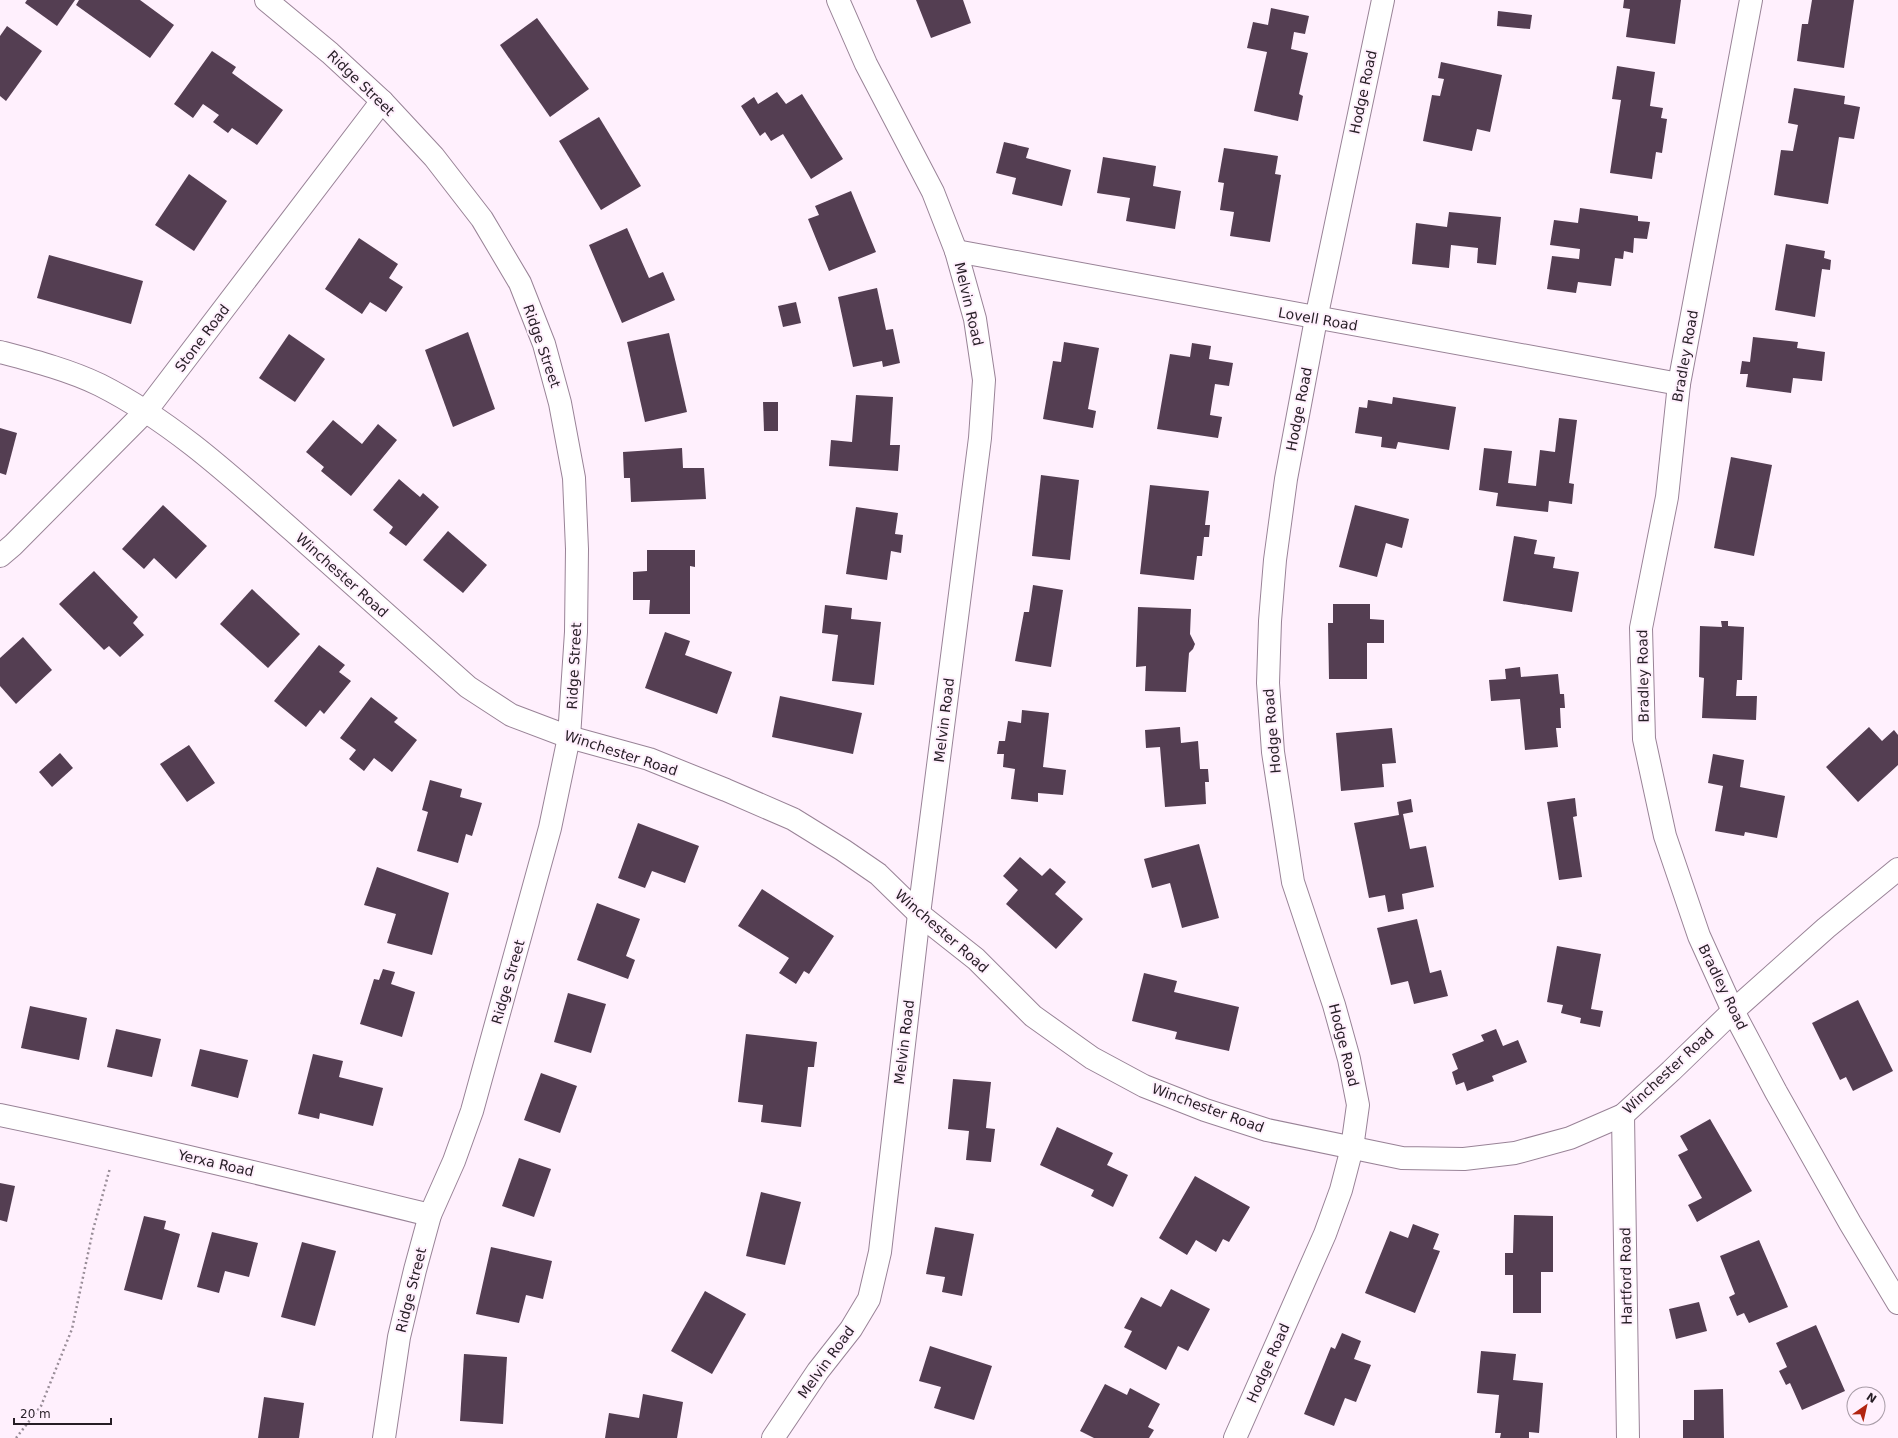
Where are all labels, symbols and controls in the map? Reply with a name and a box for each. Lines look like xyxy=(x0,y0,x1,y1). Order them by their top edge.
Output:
street label: Ridge Street xyxy=(324,47,398,119)
street label: Hodge Road xyxy=(1346,49,1380,135)
street label: Melvin Road xyxy=(952,261,986,347)
street label: Stone Road xyxy=(172,301,232,375)
street label: Ridge Street xyxy=(520,302,564,390)
street label: Lovell Road xyxy=(1277,304,1359,334)
street label: Bradley Road xyxy=(1669,309,1701,403)
street label: Hodge Road xyxy=(1283,366,1315,452)
street label: Winchester Road xyxy=(293,530,391,620)
street label: Ridge Street xyxy=(564,622,584,710)
street label: Bradley Road xyxy=(1634,629,1652,723)
street label: Melvin Road xyxy=(931,677,957,763)
street label: Hodge Road xyxy=(1260,688,1284,774)
street label: Winchester Road xyxy=(562,727,680,779)
street label: Winchester Road xyxy=(892,886,992,976)
street label: Ridge Street xyxy=(488,937,528,1026)
street label: Bradley Road xyxy=(1695,942,1751,1032)
street label: Melvin Road xyxy=(891,999,917,1085)
street label: Hodge Road xyxy=(1326,1002,1362,1088)
street label: Winchester Road xyxy=(1619,1025,1717,1117)
street label: Winchester Road xyxy=(1150,1080,1266,1136)
street label: Yerxa Road xyxy=(176,1146,255,1179)
street label: Hartford Road xyxy=(1617,1227,1635,1325)
street label: Ridge Street xyxy=(393,1245,429,1334)
street label: Hodge Road xyxy=(1243,1321,1293,1405)
street label: Melvin Road xyxy=(794,1323,858,1401)
north arrow xyxy=(1846,1386,1886,1426)
text: N xyxy=(1864,1390,1879,1406)
scale bar xyxy=(14,1400,111,1426)
text: 20 m xyxy=(20,1407,51,1421)

